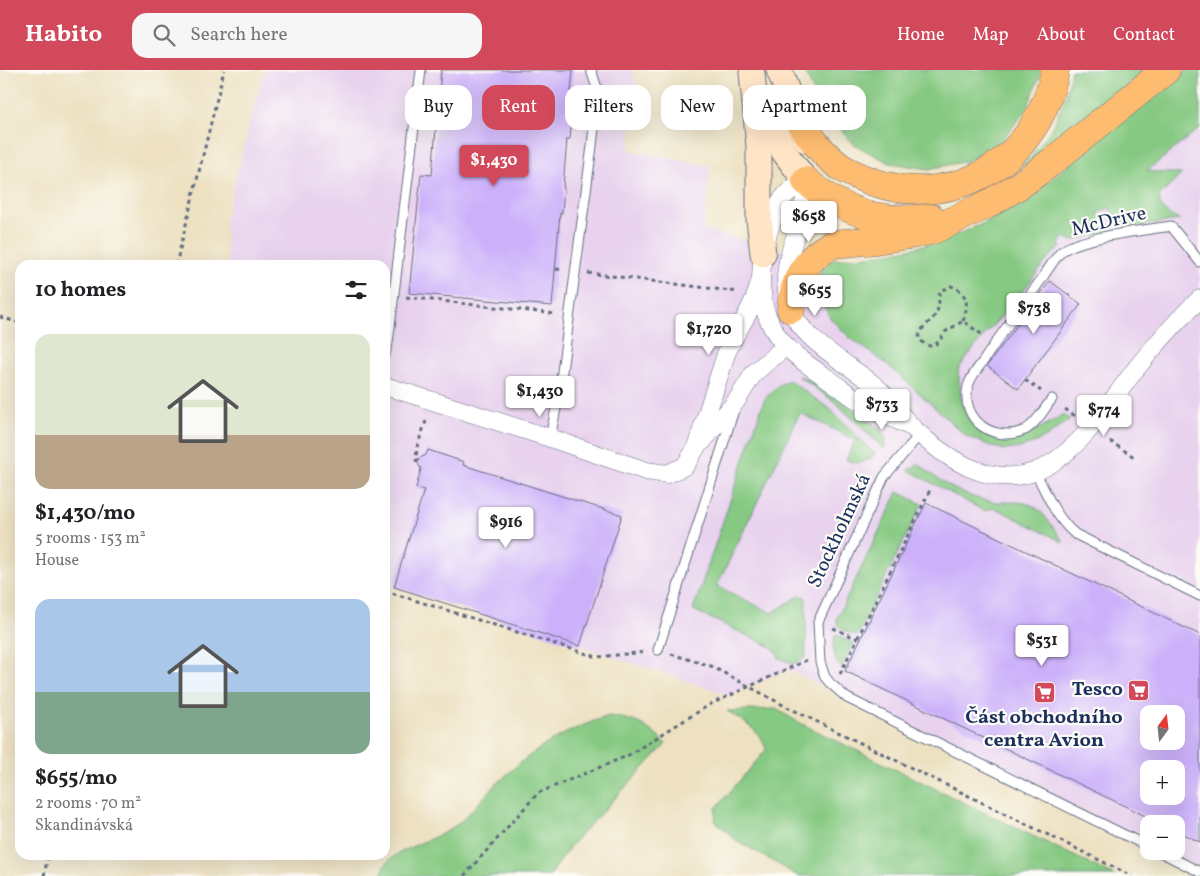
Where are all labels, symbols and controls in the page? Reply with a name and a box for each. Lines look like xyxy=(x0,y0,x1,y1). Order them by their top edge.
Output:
search box xyxy=(132,13,482,58)
text: Habito xyxy=(25,18,102,52)
icon: search xyxy=(150,21,178,49)
text: Search here xyxy=(190,22,288,48)
text: Home xyxy=(897,23,945,48)
text: Map xyxy=(973,23,1009,48)
text: About xyxy=(1037,23,1085,48)
text: Contact xyxy=(1113,23,1175,48)
chip: Buy xyxy=(405,85,472,130)
chip: Rent xyxy=(482,85,555,130)
chip: Filters xyxy=(565,85,651,130)
chip: New xyxy=(661,85,733,130)
chip: Apartment xyxy=(743,85,866,130)
pin: $1,430 xyxy=(453,144,535,187)
text: $1,430 xyxy=(471,150,517,172)
pin: $658 xyxy=(779,200,839,243)
street label: McDrive xyxy=(1069,200,1149,244)
text: $658 xyxy=(792,206,826,228)
pin: $655 xyxy=(785,274,845,317)
text: 10 homes xyxy=(35,276,126,305)
icon: filters xyxy=(342,276,370,304)
text: $655 xyxy=(798,280,832,302)
pin: $738 xyxy=(1004,292,1064,335)
text: $738 xyxy=(1017,298,1051,320)
pin: $1,720 xyxy=(668,314,750,356)
text: $1,720 xyxy=(686,319,732,341)
icon: home xyxy=(158,366,248,456)
pin: $1,430 xyxy=(499,376,581,418)
text: $1,430 xyxy=(517,381,563,403)
pin: $733 xyxy=(852,388,912,431)
text: $733 xyxy=(866,394,898,416)
pin: $774 xyxy=(1074,394,1134,437)
text: $774 xyxy=(1088,400,1120,422)
street label: Stockholmská xyxy=(801,469,879,593)
text: $1,430/mo xyxy=(35,499,135,528)
pin: $916 xyxy=(476,506,536,549)
text: $916 xyxy=(490,512,522,534)
text: 5 rooms · 153 m² xyxy=(35,528,146,550)
text: House xyxy=(35,550,79,572)
pin: $531 xyxy=(1012,624,1072,667)
text: $531 xyxy=(1026,630,1058,652)
icon: home xyxy=(158,631,248,721)
place label: Tesco xyxy=(1071,676,1123,704)
supermarket icon: Tesco xyxy=(1127,678,1151,702)
supermarket icon: Část obchodního centra Avion xyxy=(1032,680,1056,704)
place label: Část obchodního centra Avion xyxy=(965,704,1123,755)
north arrow xyxy=(1140,705,1185,750)
map controls xyxy=(1140,705,1185,860)
button: + xyxy=(1140,760,1185,805)
text: $655/mo xyxy=(35,764,117,793)
text: 2 rooms · 70 m² xyxy=(35,793,141,815)
text: Skandinávská xyxy=(35,815,133,837)
button: − xyxy=(1140,815,1185,860)

